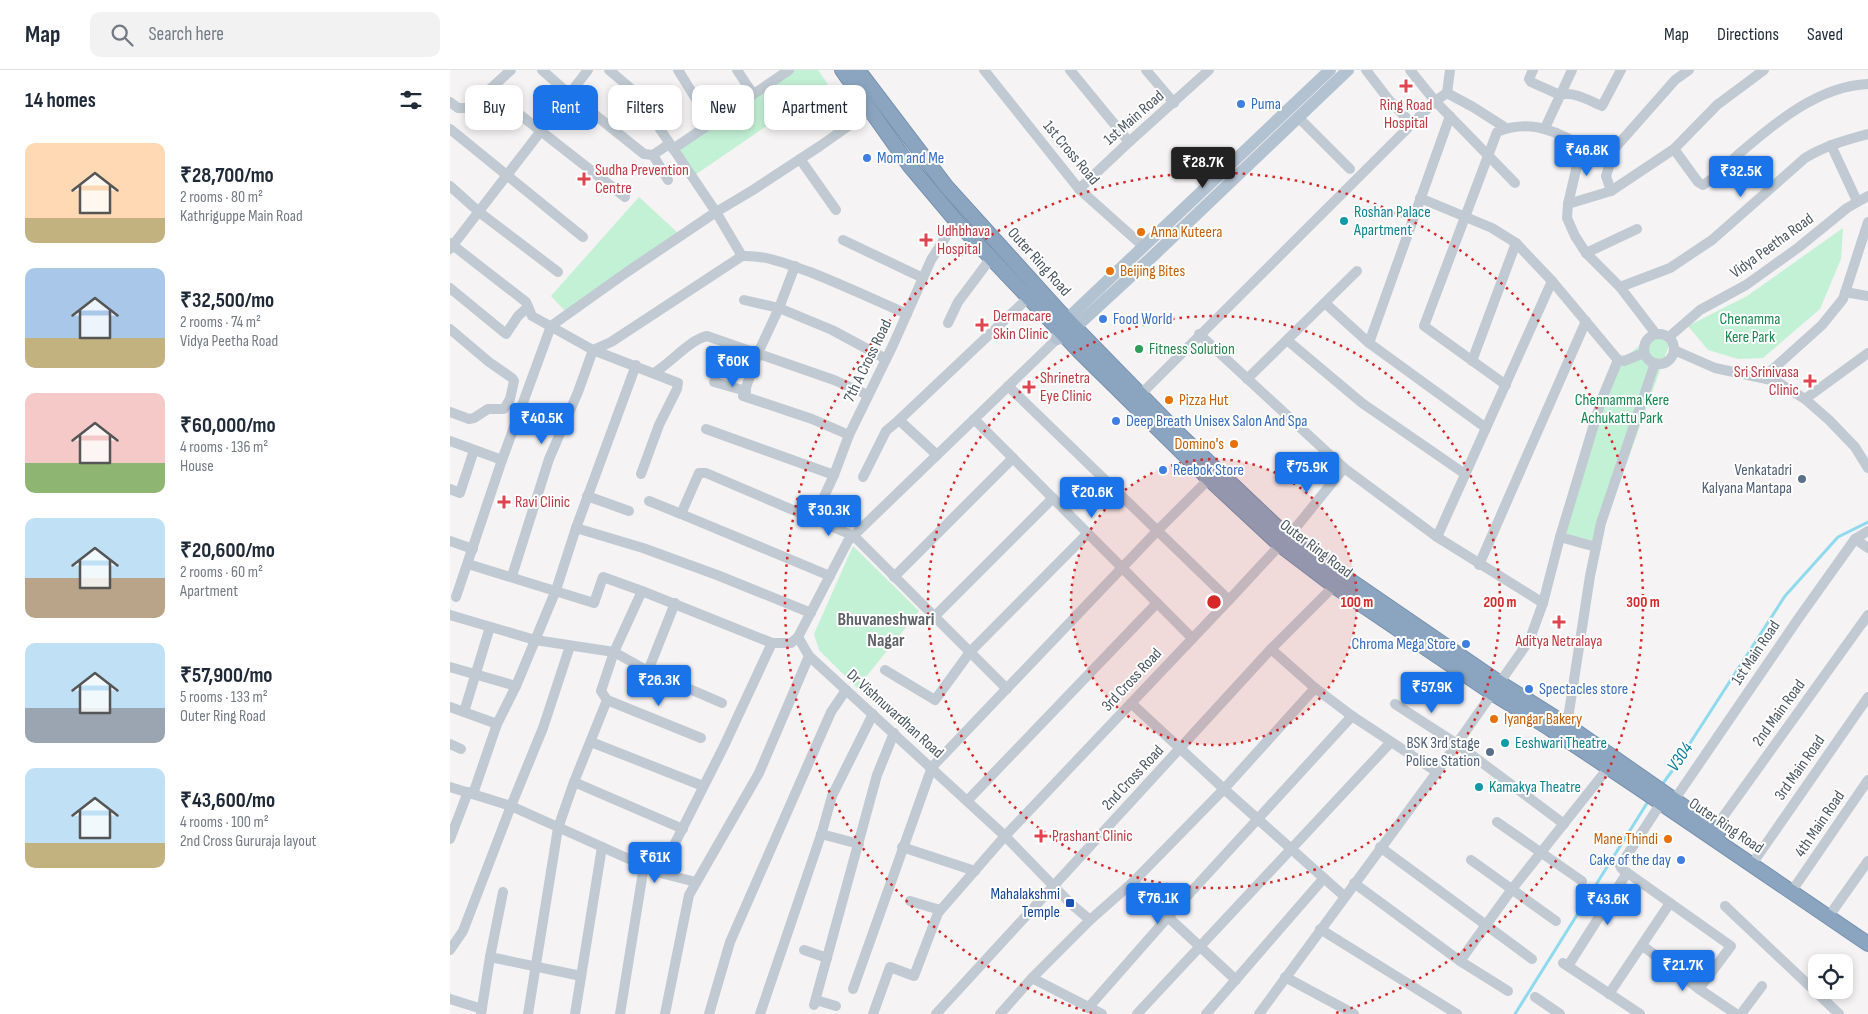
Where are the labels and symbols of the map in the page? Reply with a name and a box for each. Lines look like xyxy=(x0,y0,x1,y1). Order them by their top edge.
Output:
marker: Ring Road Hospital xyxy=(1399,79,1413,93)
street label: 1st Main Road xyxy=(1100,87,1168,149)
place label: Puma xyxy=(1251,95,1281,114)
place label: Ring Road Hospital xyxy=(1380,96,1432,133)
marker: Puma xyxy=(1235,98,1247,110)
street label: 1st Cross Road xyxy=(1039,117,1103,189)
pin: ₹46.8K xyxy=(1546,134,1628,177)
pin: ₹28.7K xyxy=(1162,146,1244,189)
place label: Mom and Me xyxy=(877,149,944,168)
marker: Mom and Me xyxy=(861,152,873,164)
pin: ₹32.5K xyxy=(1700,156,1782,198)
place label: Sudha Prevention Centre xyxy=(595,161,689,198)
marker: Sudha Prevention Centre xyxy=(577,172,591,186)
place label: Roshan Palace Apartment xyxy=(1353,203,1431,240)
street label: Vidya Peetha Road xyxy=(1727,209,1817,283)
marker: Roshan Palace Apartment xyxy=(1338,215,1350,227)
place label: Udhbhava Hospital xyxy=(937,222,990,259)
place label: Anna Kuteera xyxy=(1150,223,1222,242)
street label: Outer Ring Road xyxy=(1003,224,1075,300)
marker: Anna Kuteera xyxy=(1135,226,1147,238)
marker: Udhbhava Hospital xyxy=(919,233,933,247)
place label: Beijing Bites xyxy=(1120,262,1185,281)
marker: Beijing Bites xyxy=(1104,265,1116,277)
place label: Dermacare Skin Clinic xyxy=(993,307,1051,344)
place label: Food World xyxy=(1113,310,1172,329)
park label: Chenamma Kere Park xyxy=(1720,310,1780,347)
marker: Food World xyxy=(1097,313,1109,325)
street label: 7th A Cross Road xyxy=(840,317,896,405)
marker: Dermacare Skin Clinic xyxy=(975,318,989,332)
place label: Fitness Solution xyxy=(1149,340,1235,359)
marker: Fitness Solution xyxy=(1133,343,1145,355)
pin: ₹60K xyxy=(703,346,763,388)
place label: Sri Srinivasa Clinic xyxy=(1734,363,1799,400)
place label: Shrinetra Eye Clinic xyxy=(1040,369,1092,406)
marker: Sri Srinivasa Clinic xyxy=(1803,374,1817,388)
marker: Shrinetra Eye Clinic xyxy=(1022,380,1036,394)
place label: Pizza Hut xyxy=(1179,391,1229,410)
park label: Chennamma Kere Achukattu Park xyxy=(1575,391,1669,428)
marker: Pizza Hut xyxy=(1163,394,1175,406)
pin: ₹40.5K xyxy=(501,402,583,445)
place label: Deep Breath Unisex Salon And Spa xyxy=(1126,412,1307,431)
marker: Deep Breath Unisex Salon And Spa xyxy=(1110,415,1122,427)
place label: Domino's xyxy=(1174,435,1224,454)
marker: Domino's xyxy=(1228,438,1240,450)
pin: ₹75.9K xyxy=(1266,452,1348,494)
place label: Reebok Store xyxy=(1173,461,1244,480)
place label: Venkatadri Kalyana Mantapa xyxy=(1702,461,1792,498)
marker: Reebok Store xyxy=(1157,464,1169,476)
marker: Venkatadri Kalyana Mantapa xyxy=(1796,473,1808,485)
pin: ₹20.6K xyxy=(1051,476,1133,519)
place label: Ravi Clinic xyxy=(515,493,570,512)
pin: ₹30.3K xyxy=(788,494,870,537)
marker: Ravi Clinic xyxy=(497,495,511,509)
street label: Outer Ring Road xyxy=(1276,516,1356,582)
centre of rings xyxy=(1205,593,1223,611)
text: 100 m xyxy=(1341,593,1373,612)
text: 200 m xyxy=(1483,593,1517,612)
text: 300 m xyxy=(1626,593,1660,612)
district label: Bhuvaneshwari Nagar xyxy=(838,609,934,651)
marker: Aditya Netralaya xyxy=(1552,615,1566,629)
street label: 1st Main Road xyxy=(1728,617,1784,689)
place label: Aditya Netralaya xyxy=(1515,632,1602,651)
place label: Chroma Mega Store xyxy=(1352,635,1456,654)
marker: Chroma Mega Store xyxy=(1460,638,1472,650)
street label: 3rd Cross Road xyxy=(1098,644,1166,716)
pin: ₹26.3K xyxy=(618,664,700,707)
street label: Dr Vishnuvardhan Road xyxy=(843,666,947,762)
pin: ₹57.9K xyxy=(1391,672,1473,714)
street label: 2nd Main Road xyxy=(1749,676,1809,750)
place label: Spectacles store xyxy=(1539,680,1628,699)
marker: Spectacles store xyxy=(1523,683,1535,695)
place label: Iyangar Bakery xyxy=(1504,710,1582,729)
marker: Iyangar Bakery xyxy=(1488,713,1500,725)
street label: 3rd Main Road xyxy=(1771,732,1829,804)
place label: BSK 3rd stage Police Station xyxy=(1406,734,1480,771)
place label: Eeshwari Theatre xyxy=(1515,734,1607,753)
marker: Eeshwari Theatre xyxy=(1499,737,1511,749)
water label: V304 xyxy=(1663,738,1698,776)
street label: 2nd Cross Road xyxy=(1098,742,1168,814)
marker: BSK 3rd stage Police Station xyxy=(1484,746,1496,758)
place label: Kamakya Theatre xyxy=(1489,778,1581,797)
marker: Kamakya Theatre xyxy=(1473,781,1485,793)
street label: 4th Main Road xyxy=(1791,787,1849,861)
street label: Outer Ring Road xyxy=(1685,794,1767,858)
place label: Prashant Clinic xyxy=(1052,827,1133,846)
marker: Prashant Clinic xyxy=(1034,829,1048,843)
place label: Mane Thindi xyxy=(1594,830,1658,849)
marker: Mane Thindi xyxy=(1662,833,1674,845)
pin: ₹61K xyxy=(625,842,685,884)
place label: Cake of the day xyxy=(1589,851,1671,870)
marker: Cake of the day xyxy=(1675,854,1687,866)
pin: ₹76.1K xyxy=(1117,882,1199,925)
pin: ₹43.6K xyxy=(1567,884,1649,926)
place label: Mahalakshmi Temple xyxy=(990,885,1060,922)
marker: Mahalakshmi Temple xyxy=(1064,897,1076,909)
pin: ₹21.7K xyxy=(1642,950,1724,992)

